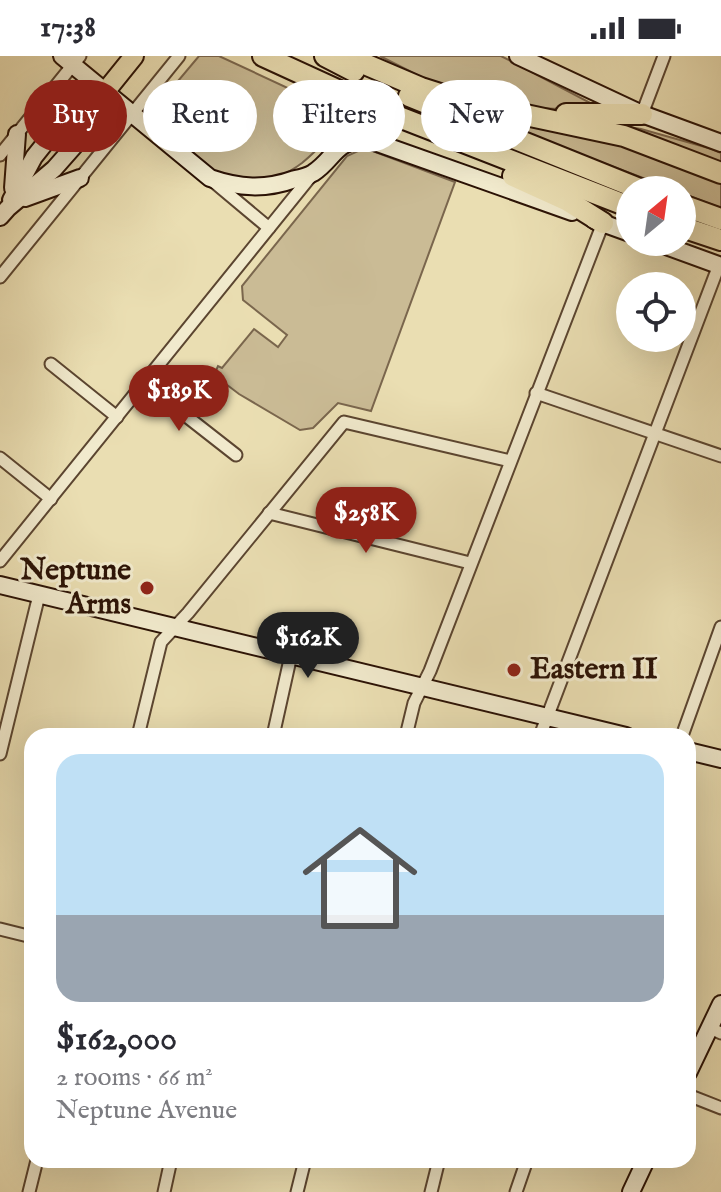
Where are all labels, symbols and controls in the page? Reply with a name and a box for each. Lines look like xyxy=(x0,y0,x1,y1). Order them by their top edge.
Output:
text: 17:38 xyxy=(40,9,96,47)
chip: Buy xyxy=(24,80,127,152)
chip: Rent xyxy=(143,80,257,152)
chip: Filters xyxy=(273,80,405,152)
chip: New xyxy=(421,80,532,152)
north arrow xyxy=(616,176,696,256)
map controls xyxy=(616,176,696,352)
button: locate xyxy=(616,272,696,352)
pin: $189K xyxy=(123,365,235,433)
text: $189K xyxy=(147,374,211,407)
pin: $258K xyxy=(310,487,422,555)
text: $258K xyxy=(334,496,398,529)
place label: Neptune Arms xyxy=(19,552,131,624)
marker: Neptune Arms xyxy=(138,579,156,597)
pin: $162K xyxy=(252,612,364,680)
text: $162K xyxy=(275,621,341,654)
place label: Eastern II xyxy=(530,651,658,689)
marker: Eastern II xyxy=(505,661,523,679)
icon: home xyxy=(288,806,432,950)
text: $162,000 xyxy=(56,1018,177,1061)
text: 2 rooms · 66 m² xyxy=(56,1061,213,1094)
text: Neptune Avenue xyxy=(56,1094,237,1127)

